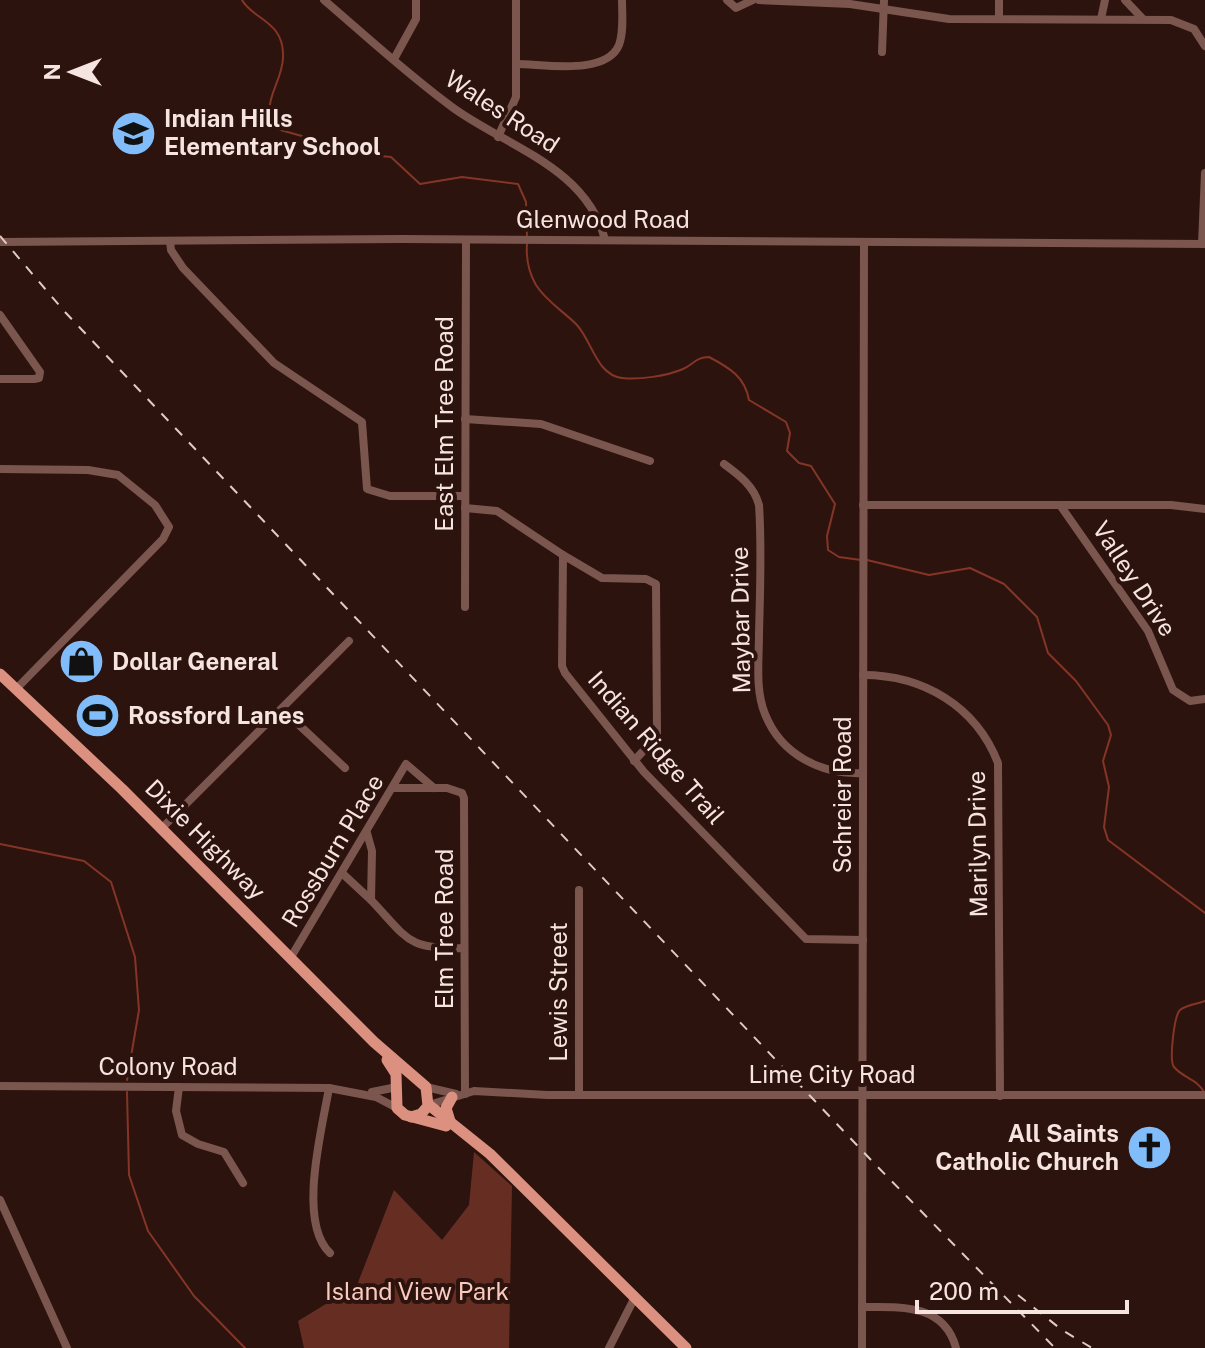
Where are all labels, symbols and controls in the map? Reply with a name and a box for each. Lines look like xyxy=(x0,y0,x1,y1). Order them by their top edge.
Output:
north arrow xyxy=(32,32,112,112)
text: N xyxy=(39,63,65,81)
street label: Wales Road xyxy=(440,64,565,158)
place label: Indian Hills Elementary School xyxy=(164,104,381,160)
school or university icon: Indian Hills Elementary School xyxy=(109,109,157,157)
street label: Glenwood Road xyxy=(516,205,690,233)
street label: East Elm Tree Road xyxy=(430,316,458,532)
street label: Valley Drive xyxy=(1087,516,1182,641)
street label: Maybar Drive xyxy=(725,546,755,694)
shop icon: Dollar General xyxy=(57,638,105,686)
place label: Dollar General xyxy=(112,647,279,675)
street label: Indian Ridge Trail xyxy=(583,665,731,829)
sports icon: Rossford Lanes xyxy=(73,692,121,740)
place label: Rossford Lanes xyxy=(128,701,304,729)
street label: Schreier Road xyxy=(828,716,856,874)
street label: Rossburn Place xyxy=(276,769,389,932)
street label: Marilyn Drive xyxy=(962,770,992,918)
street label: Dixie Highway xyxy=(140,773,272,905)
street label: Elm Tree Road xyxy=(430,849,458,1009)
street label: Lewis Street xyxy=(544,922,572,1062)
street label: Colony Road xyxy=(98,1052,238,1080)
street label: Lime City Road xyxy=(748,1060,916,1088)
place label: All Saints Catholic Church xyxy=(935,1119,1119,1175)
church icon: All Saints Catholic Church xyxy=(1126,1124,1174,1172)
scale bar xyxy=(917,1264,1127,1314)
park label: Island View Park xyxy=(325,1277,509,1305)
text: 200 m xyxy=(929,1277,999,1305)

